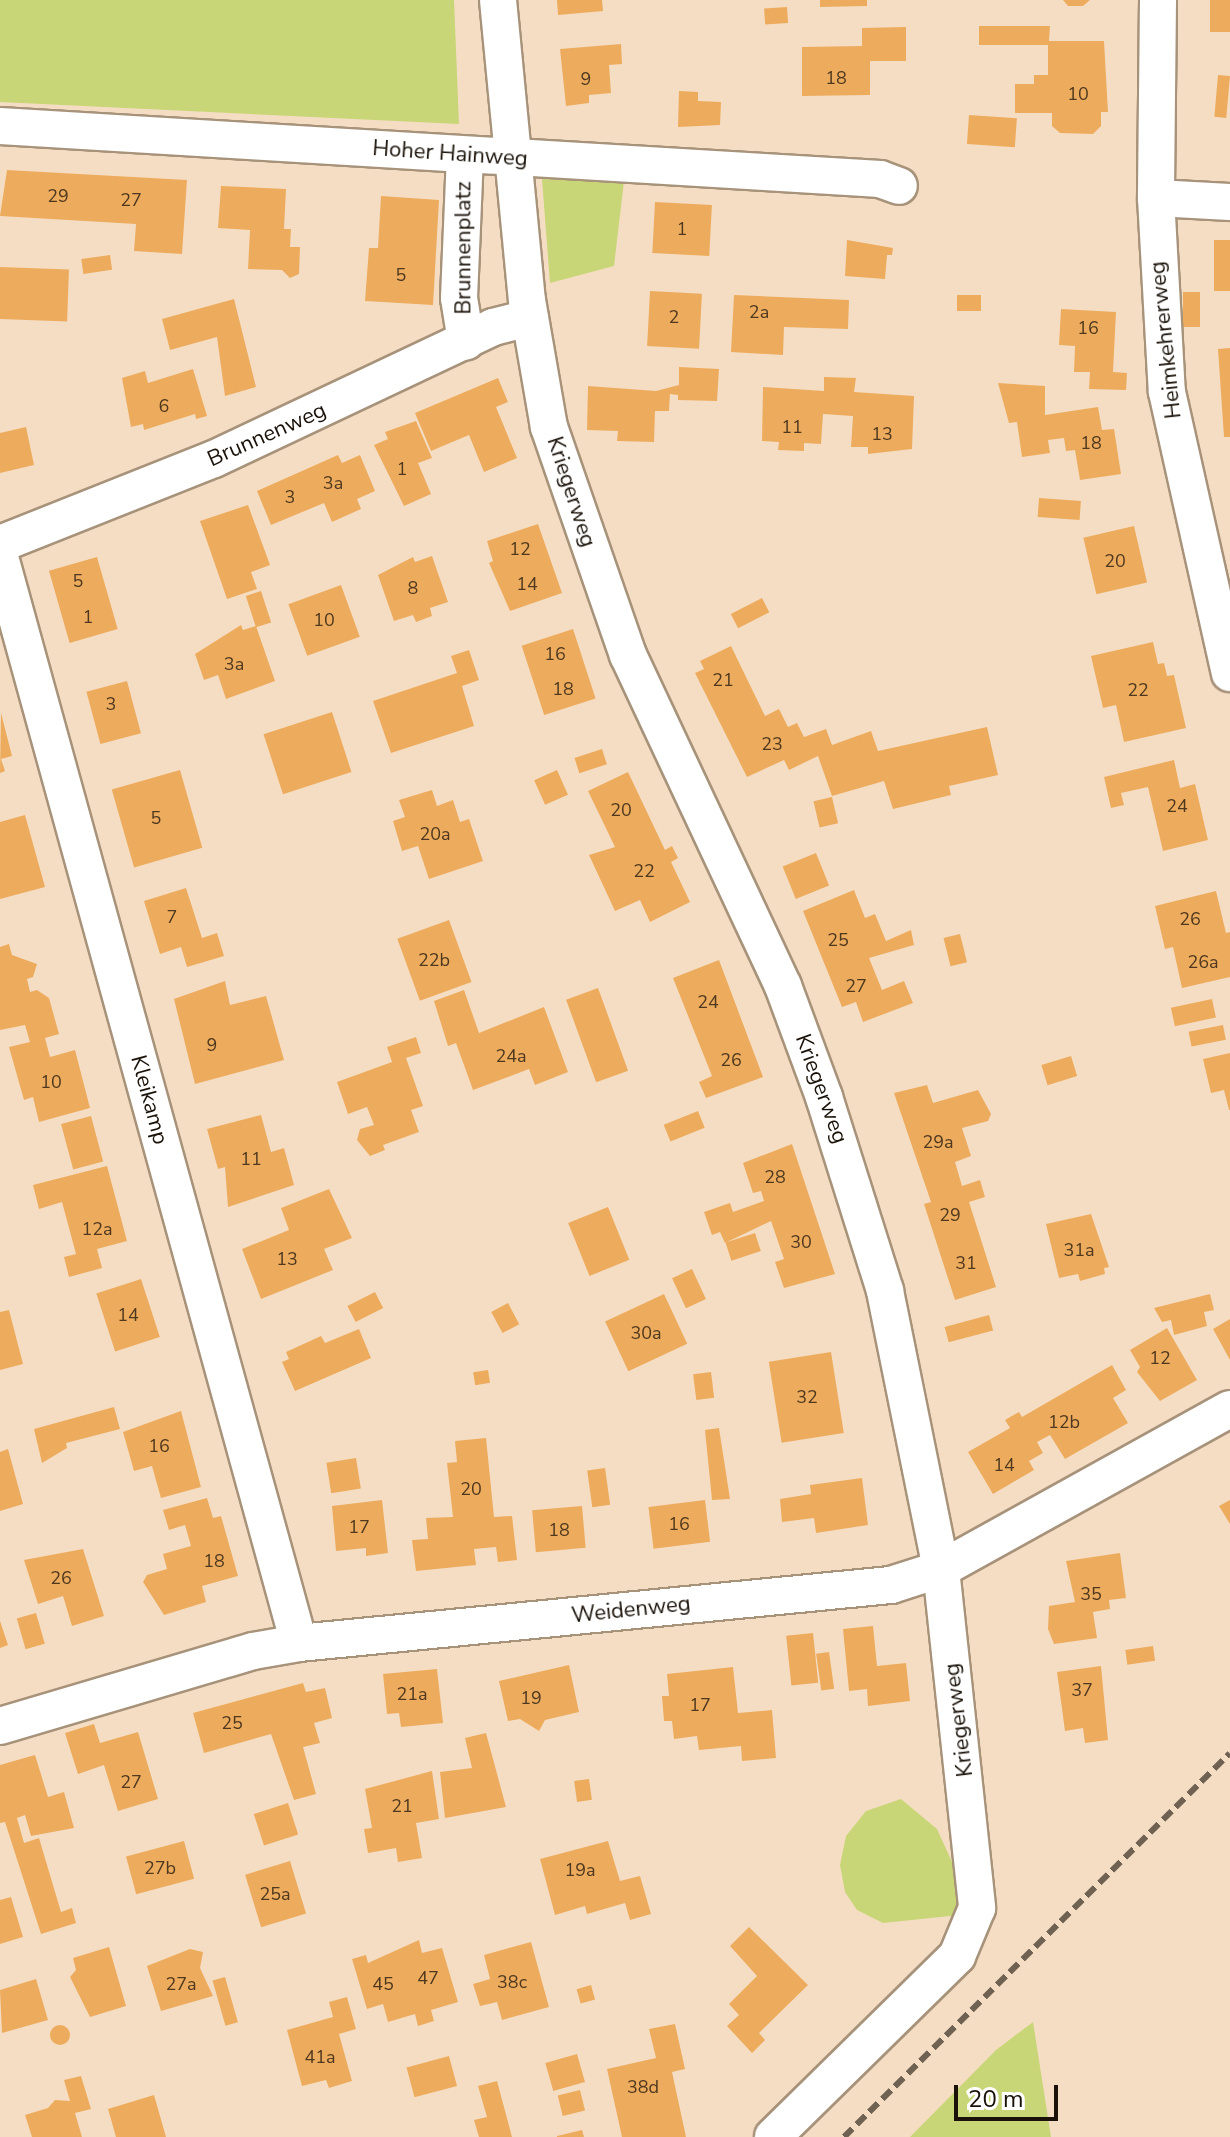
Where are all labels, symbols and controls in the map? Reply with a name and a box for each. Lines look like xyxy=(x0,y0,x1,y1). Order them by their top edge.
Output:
house number: 18 xyxy=(825,67,847,89)
house number: 9 xyxy=(581,68,591,90)
house number: 10 xyxy=(1067,83,1089,105)
street label: Hoher Hainweg xyxy=(372,135,528,173)
street label: Brunnenplatz xyxy=(451,181,477,315)
house number: 29 xyxy=(47,185,69,207)
house number: 27 xyxy=(120,189,142,211)
house number: 1 xyxy=(677,218,687,240)
street label: Heimkehrerweg xyxy=(1145,260,1187,420)
house number: 5 xyxy=(396,264,406,286)
house number: 2a xyxy=(749,301,769,323)
house number: 2 xyxy=(669,306,679,328)
house number: 16 xyxy=(1077,317,1099,339)
house number: 6 xyxy=(159,395,169,417)
street label: Brunnenweg xyxy=(204,397,330,473)
house number: 11 xyxy=(781,416,803,438)
house number: 13 xyxy=(871,423,893,445)
house number: 18 xyxy=(1080,432,1102,454)
street label: Kriegerweg xyxy=(541,433,601,551)
house number: 1 xyxy=(397,458,407,480)
house number: 3a xyxy=(323,472,343,494)
house number: 3 xyxy=(285,486,295,508)
house number: 12 xyxy=(509,538,531,560)
house number: 20 xyxy=(1104,550,1126,572)
house number: 5 xyxy=(73,570,83,592)
house number: 14 xyxy=(516,573,538,595)
house number: 8 xyxy=(408,577,418,599)
house number: 1 xyxy=(83,606,93,628)
house number: 10 xyxy=(313,609,335,631)
house number: 16 xyxy=(544,643,566,665)
house number: 3a xyxy=(224,653,244,675)
house number: 21 xyxy=(712,669,734,691)
house number: 18 xyxy=(552,678,574,700)
house number: 22 xyxy=(1127,679,1149,701)
house number: 3 xyxy=(106,693,116,715)
house number: 23 xyxy=(761,733,783,755)
house number: 24 xyxy=(1166,795,1188,817)
house number: 20 xyxy=(610,799,632,821)
house number: 5 xyxy=(151,807,161,829)
house number: 20a xyxy=(419,823,451,845)
house number: 22 xyxy=(633,860,655,882)
house number: 7 xyxy=(167,906,177,928)
house number: 26 xyxy=(1179,908,1201,930)
house number: 25 xyxy=(827,929,849,951)
house number: 22b xyxy=(418,949,450,971)
house number: 26a xyxy=(1187,951,1219,973)
house number: 27 xyxy=(845,975,867,997)
house number: 24 xyxy=(697,991,719,1013)
street label: Kriegerweg xyxy=(789,1031,853,1147)
house number: 9 xyxy=(207,1034,217,1056)
house number: 24a xyxy=(495,1045,527,1067)
house number: 26 xyxy=(720,1049,742,1071)
street label: Kleikamp xyxy=(124,1053,174,1147)
house number: 10 xyxy=(40,1071,62,1093)
house number: 29a xyxy=(922,1131,954,1153)
house number: 11 xyxy=(240,1148,262,1170)
house number: 28 xyxy=(764,1166,786,1188)
house number: 29 xyxy=(939,1204,961,1226)
house number: 12a xyxy=(81,1218,113,1240)
house number: 30 xyxy=(790,1231,812,1253)
house number: 31a xyxy=(1063,1239,1095,1261)
house number: 13 xyxy=(276,1248,298,1270)
house number: 31 xyxy=(955,1252,977,1274)
house number: 14 xyxy=(117,1304,139,1326)
house number: 30a xyxy=(630,1322,662,1344)
house number: 12 xyxy=(1149,1347,1171,1369)
house number: 32 xyxy=(796,1386,818,1408)
house number: 12b xyxy=(1048,1411,1080,1433)
house number: 16 xyxy=(148,1435,170,1457)
house number: 14 xyxy=(993,1454,1015,1476)
house number: 20 xyxy=(460,1478,482,1500)
house number: 16 xyxy=(668,1513,690,1535)
house number: 17 xyxy=(348,1516,370,1538)
house number: 18 xyxy=(548,1519,570,1541)
house number: 18 xyxy=(203,1550,225,1572)
house number: 26 xyxy=(50,1567,72,1589)
house number: 35 xyxy=(1080,1583,1102,1605)
street label: Weidenweg xyxy=(570,1591,692,1629)
street label: Kriegerweg xyxy=(939,1662,979,1778)
house number: 37 xyxy=(1071,1679,1093,1701)
house number: 21a xyxy=(396,1683,428,1705)
house number: 19 xyxy=(520,1687,542,1709)
house number: 17 xyxy=(689,1694,711,1716)
house number: 25 xyxy=(221,1712,243,1734)
house number: 27 xyxy=(120,1771,142,1793)
house number: 21 xyxy=(391,1795,413,1817)
house number: 27b xyxy=(144,1857,176,1879)
house number: 19a xyxy=(564,1859,596,1881)
house number: 25a xyxy=(259,1883,291,1905)
house number: 47 xyxy=(417,1967,439,1989)
house number: 38c xyxy=(497,1971,527,1993)
house number: 27a xyxy=(165,1973,197,1995)
house number: 45 xyxy=(372,1973,394,1995)
house number: 41a xyxy=(304,2046,336,2068)
scale bar xyxy=(958,2069,1062,2119)
house number: 38d xyxy=(627,2076,659,2098)
text: 20 m xyxy=(968,2083,1024,2115)

